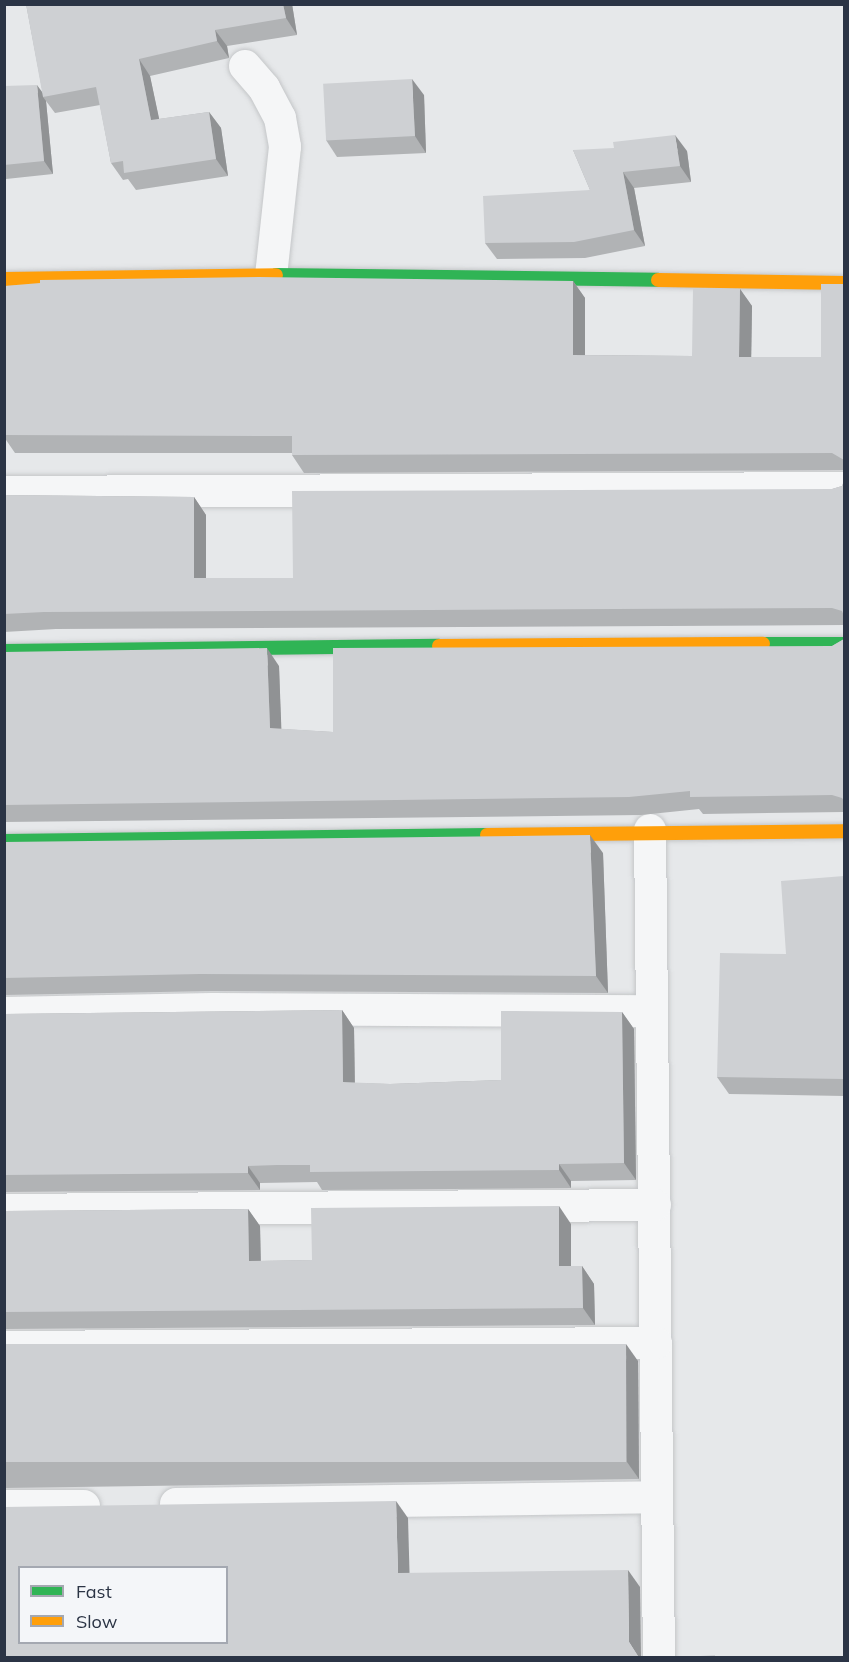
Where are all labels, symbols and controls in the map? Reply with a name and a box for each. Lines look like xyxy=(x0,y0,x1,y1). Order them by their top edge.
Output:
legend xyxy=(18,1566,228,1644)
text: Fast xyxy=(76,1580,112,1603)
text: Slow xyxy=(76,1610,117,1633)

